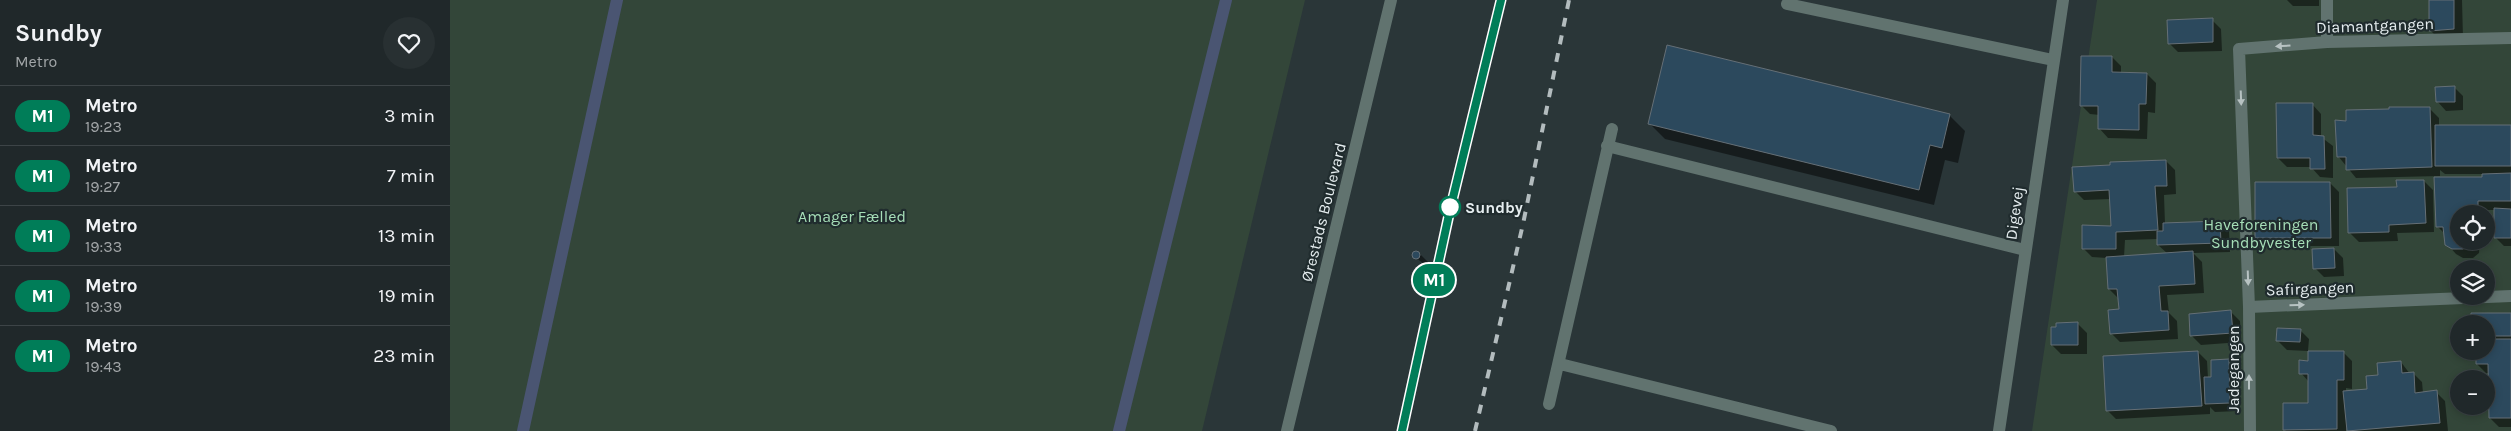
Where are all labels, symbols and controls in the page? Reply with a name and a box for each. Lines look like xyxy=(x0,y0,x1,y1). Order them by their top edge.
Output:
street label: Diamantgangen xyxy=(2316,14,2434,37)
button: heart xyxy=(383,17,435,69)
text: Sundby xyxy=(15,19,102,47)
one-way arrow xyxy=(2275,42,2291,50)
text: Metro xyxy=(15,52,57,71)
one-way arrow xyxy=(2237,90,2245,106)
text: Metro xyxy=(85,95,137,117)
text: M1 xyxy=(31,105,54,127)
text: 3 min xyxy=(384,105,435,127)
text: 19:23 xyxy=(85,117,122,136)
street label: Ørestads Boulevard xyxy=(1297,141,1350,284)
text: Metro xyxy=(85,155,137,177)
text: M1 xyxy=(31,165,54,187)
text: 7 min xyxy=(387,165,435,187)
text: 19:27 xyxy=(85,177,120,196)
street label: Digevej xyxy=(2001,185,2028,241)
marker: Sundby xyxy=(1439,196,1461,218)
place label: Sundby xyxy=(1465,198,1523,217)
map controls xyxy=(2450,205,2495,415)
button: locate xyxy=(2450,205,2495,250)
park label: Amager Fælled xyxy=(798,207,906,226)
text: Metro xyxy=(85,215,137,237)
park label: Haveforeningen Sundbyvester xyxy=(2204,215,2318,252)
text: M1 xyxy=(31,225,54,247)
text: 13 min xyxy=(378,225,435,247)
text: 19:33 xyxy=(85,237,122,256)
button: layers xyxy=(2450,260,2495,305)
line badge: M1 xyxy=(1412,264,1456,296)
text: M1 xyxy=(1423,269,1445,291)
one-way arrow xyxy=(2244,270,2252,286)
text: Metro xyxy=(85,275,137,297)
street label: Safirgangen xyxy=(2265,277,2355,300)
text: M1 xyxy=(31,285,54,307)
text: 19 min xyxy=(378,285,435,307)
text: 19:39 xyxy=(85,297,122,316)
one-way arrow xyxy=(2290,300,2306,308)
button: + xyxy=(2450,315,2495,360)
street label: Jadegangen xyxy=(2224,325,2243,413)
text: Metro xyxy=(85,335,137,357)
text: M1 xyxy=(31,345,54,367)
text: 23 min xyxy=(373,345,435,367)
text: 19:43 xyxy=(85,357,122,376)
button: − xyxy=(2450,370,2495,415)
one-way arrow xyxy=(2245,374,2253,390)

